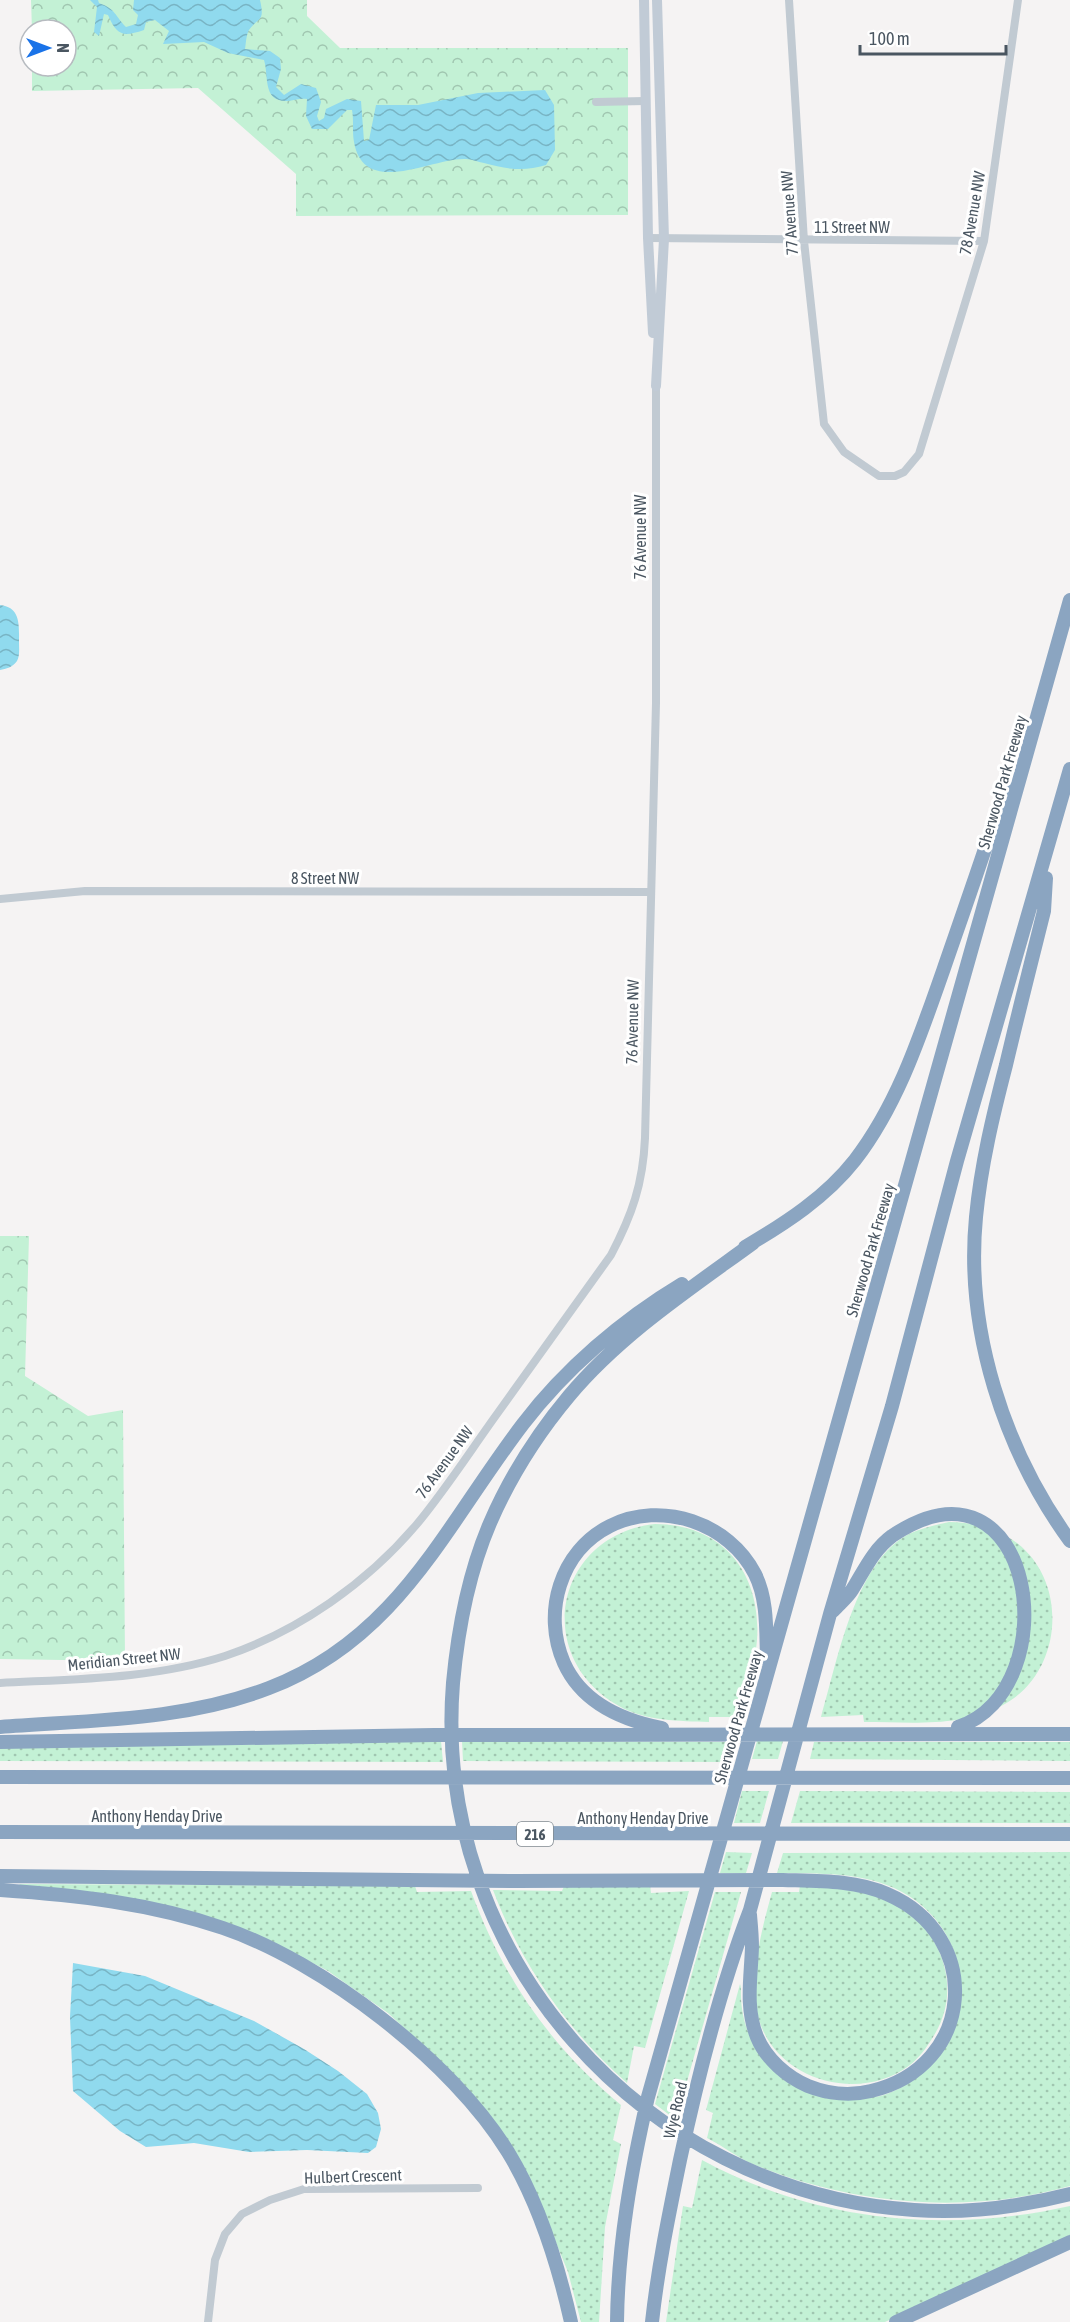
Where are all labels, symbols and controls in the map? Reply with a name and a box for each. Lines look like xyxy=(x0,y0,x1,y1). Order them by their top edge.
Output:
north arrow xyxy=(18,18,78,78)
scale bar xyxy=(860,18,1006,56)
text: 100 m xyxy=(869,28,910,49)
text: N xyxy=(54,43,72,53)
street label: 78 Avenue NW xyxy=(956,169,988,256)
street label: 77 Avenue NW xyxy=(777,170,801,256)
street label: 11 Street NW xyxy=(814,218,890,236)
street label: 76 Avenue NW xyxy=(631,494,649,579)
street label: Sherwood Park Freeway xyxy=(974,713,1031,851)
street label: 8 Street NW xyxy=(291,869,359,887)
street label: 76 Avenue NW xyxy=(622,979,642,1065)
street label: Sherwood Park Freeway xyxy=(842,1181,899,1319)
street label: 76 Avenue NW xyxy=(412,1422,476,1502)
street label: Meridian Street NW xyxy=(67,1644,182,1674)
street label: Sherwood Park Freeway xyxy=(710,1648,767,1786)
street label: Anthony Henday Drive xyxy=(91,1807,223,1826)
street label: Anthony Henday Drive xyxy=(577,1809,709,1828)
road number: 216 xyxy=(517,1822,553,1846)
street label: Wye Road xyxy=(660,2080,691,2141)
street label: Hulbert Crescent xyxy=(304,2165,403,2187)

